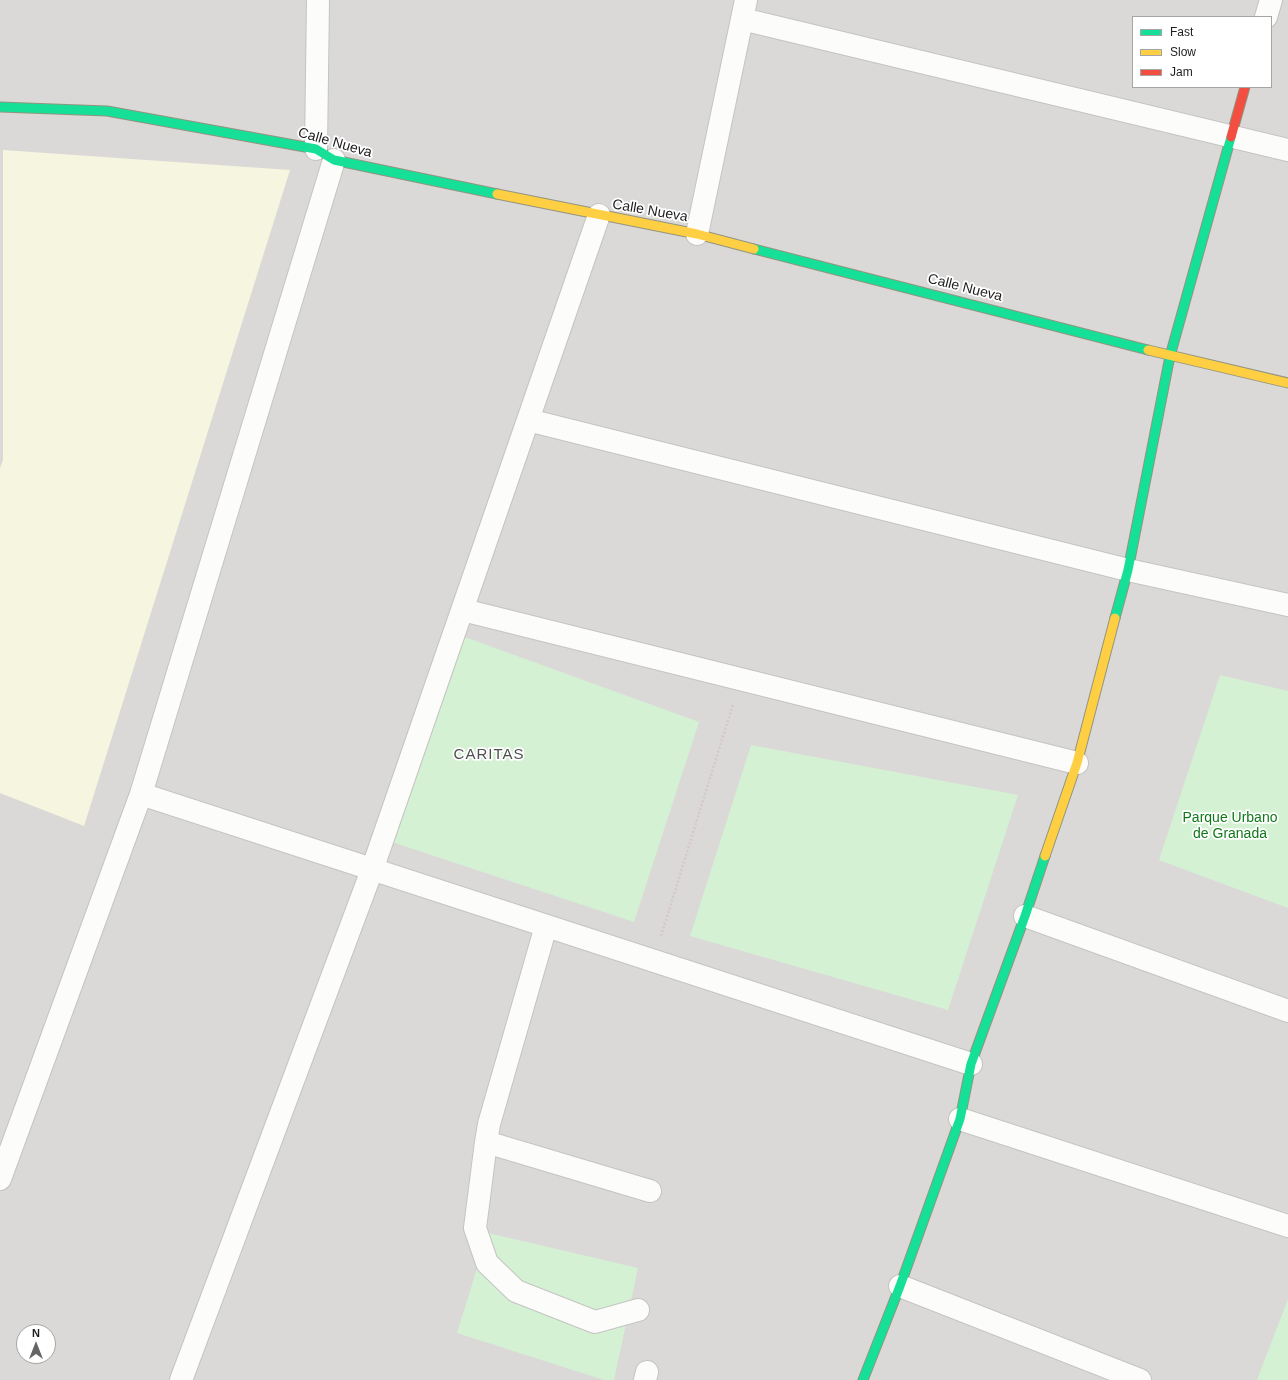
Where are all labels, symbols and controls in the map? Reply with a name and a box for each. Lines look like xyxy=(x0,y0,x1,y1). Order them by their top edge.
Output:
legend xyxy=(1132,16,1272,88)
text: Fast xyxy=(1170,25,1193,39)
text: Slow xyxy=(1170,45,1196,59)
text: Jam xyxy=(1170,65,1193,79)
street label: Calle Nueva xyxy=(296,124,374,162)
street label: Calle Nueva xyxy=(611,196,689,226)
street label: Calle Nueva xyxy=(926,271,1004,305)
district label: CARITAS xyxy=(454,746,524,764)
park label: Parque Urbano de Granada xyxy=(1183,810,1277,842)
north arrow xyxy=(16,1324,56,1364)
text: N xyxy=(32,1327,40,1339)

